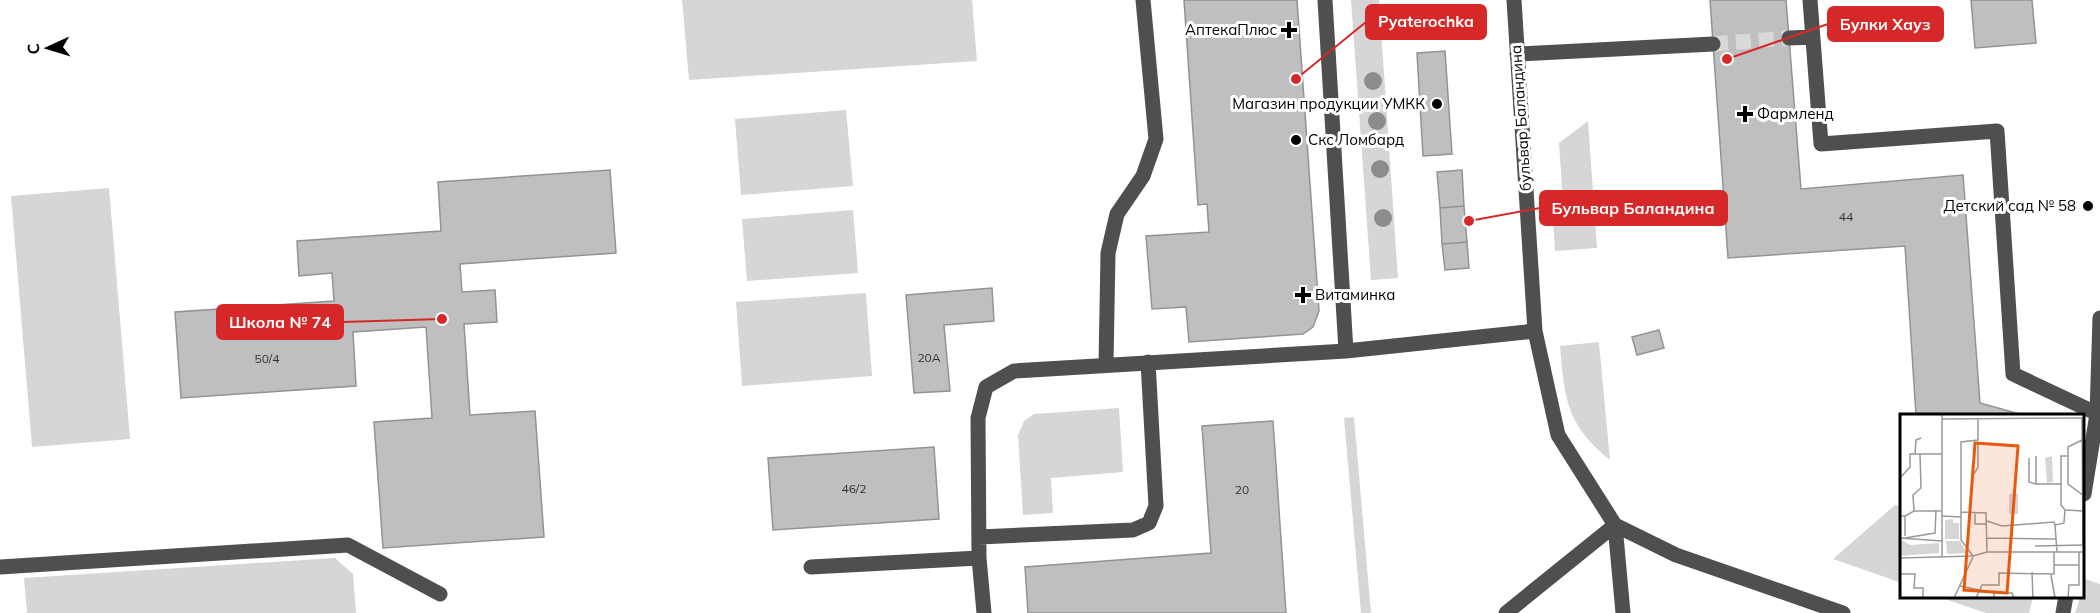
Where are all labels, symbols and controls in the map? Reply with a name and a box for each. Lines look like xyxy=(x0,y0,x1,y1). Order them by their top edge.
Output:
callout: Pyaterochka xyxy=(1366,5,1486,39)
callout: Булки Хауз xyxy=(1828,7,1943,41)
text: Pyaterochka xyxy=(1378,11,1474,31)
text: Булки Хауз xyxy=(1840,14,1930,34)
north arrow xyxy=(18,18,78,78)
place label: АптекаПлюс xyxy=(1185,20,1277,39)
marker: АптекаПлюс xyxy=(1282,23,1296,37)
text: С xyxy=(23,43,43,55)
street label: бульвар Баландина xyxy=(1506,44,1535,192)
place label: Магазин продукции УМКК xyxy=(1232,94,1425,113)
marker: Магазин продукции УМКК xyxy=(1430,97,1444,111)
place label: Фармленд xyxy=(1757,104,1834,123)
marker: Фармленд xyxy=(1738,107,1752,121)
place label: Скс Ломбард xyxy=(1308,130,1404,149)
marker: Скс Ломбард xyxy=(1289,133,1303,147)
callout: Бульвар Баландина xyxy=(1540,191,1727,225)
place label: Детский сад № 58 xyxy=(1943,196,2076,215)
text: Бульвар Баландина xyxy=(1551,198,1715,218)
marker: Детский сад № 58 xyxy=(2081,199,2095,213)
house number: 44 xyxy=(1839,209,1853,224)
place label: Витаминка xyxy=(1315,285,1395,304)
marker: Витаминка xyxy=(1296,288,1310,302)
callout: Школа № 74 xyxy=(217,305,343,339)
text: Школа № 74 xyxy=(229,312,331,332)
house number: 20А xyxy=(917,350,941,365)
house number: 50/4 xyxy=(254,351,280,366)
inset map xyxy=(1900,414,2085,598)
house number: 46/2 xyxy=(841,481,867,496)
house number: 20 xyxy=(1235,482,1249,497)

